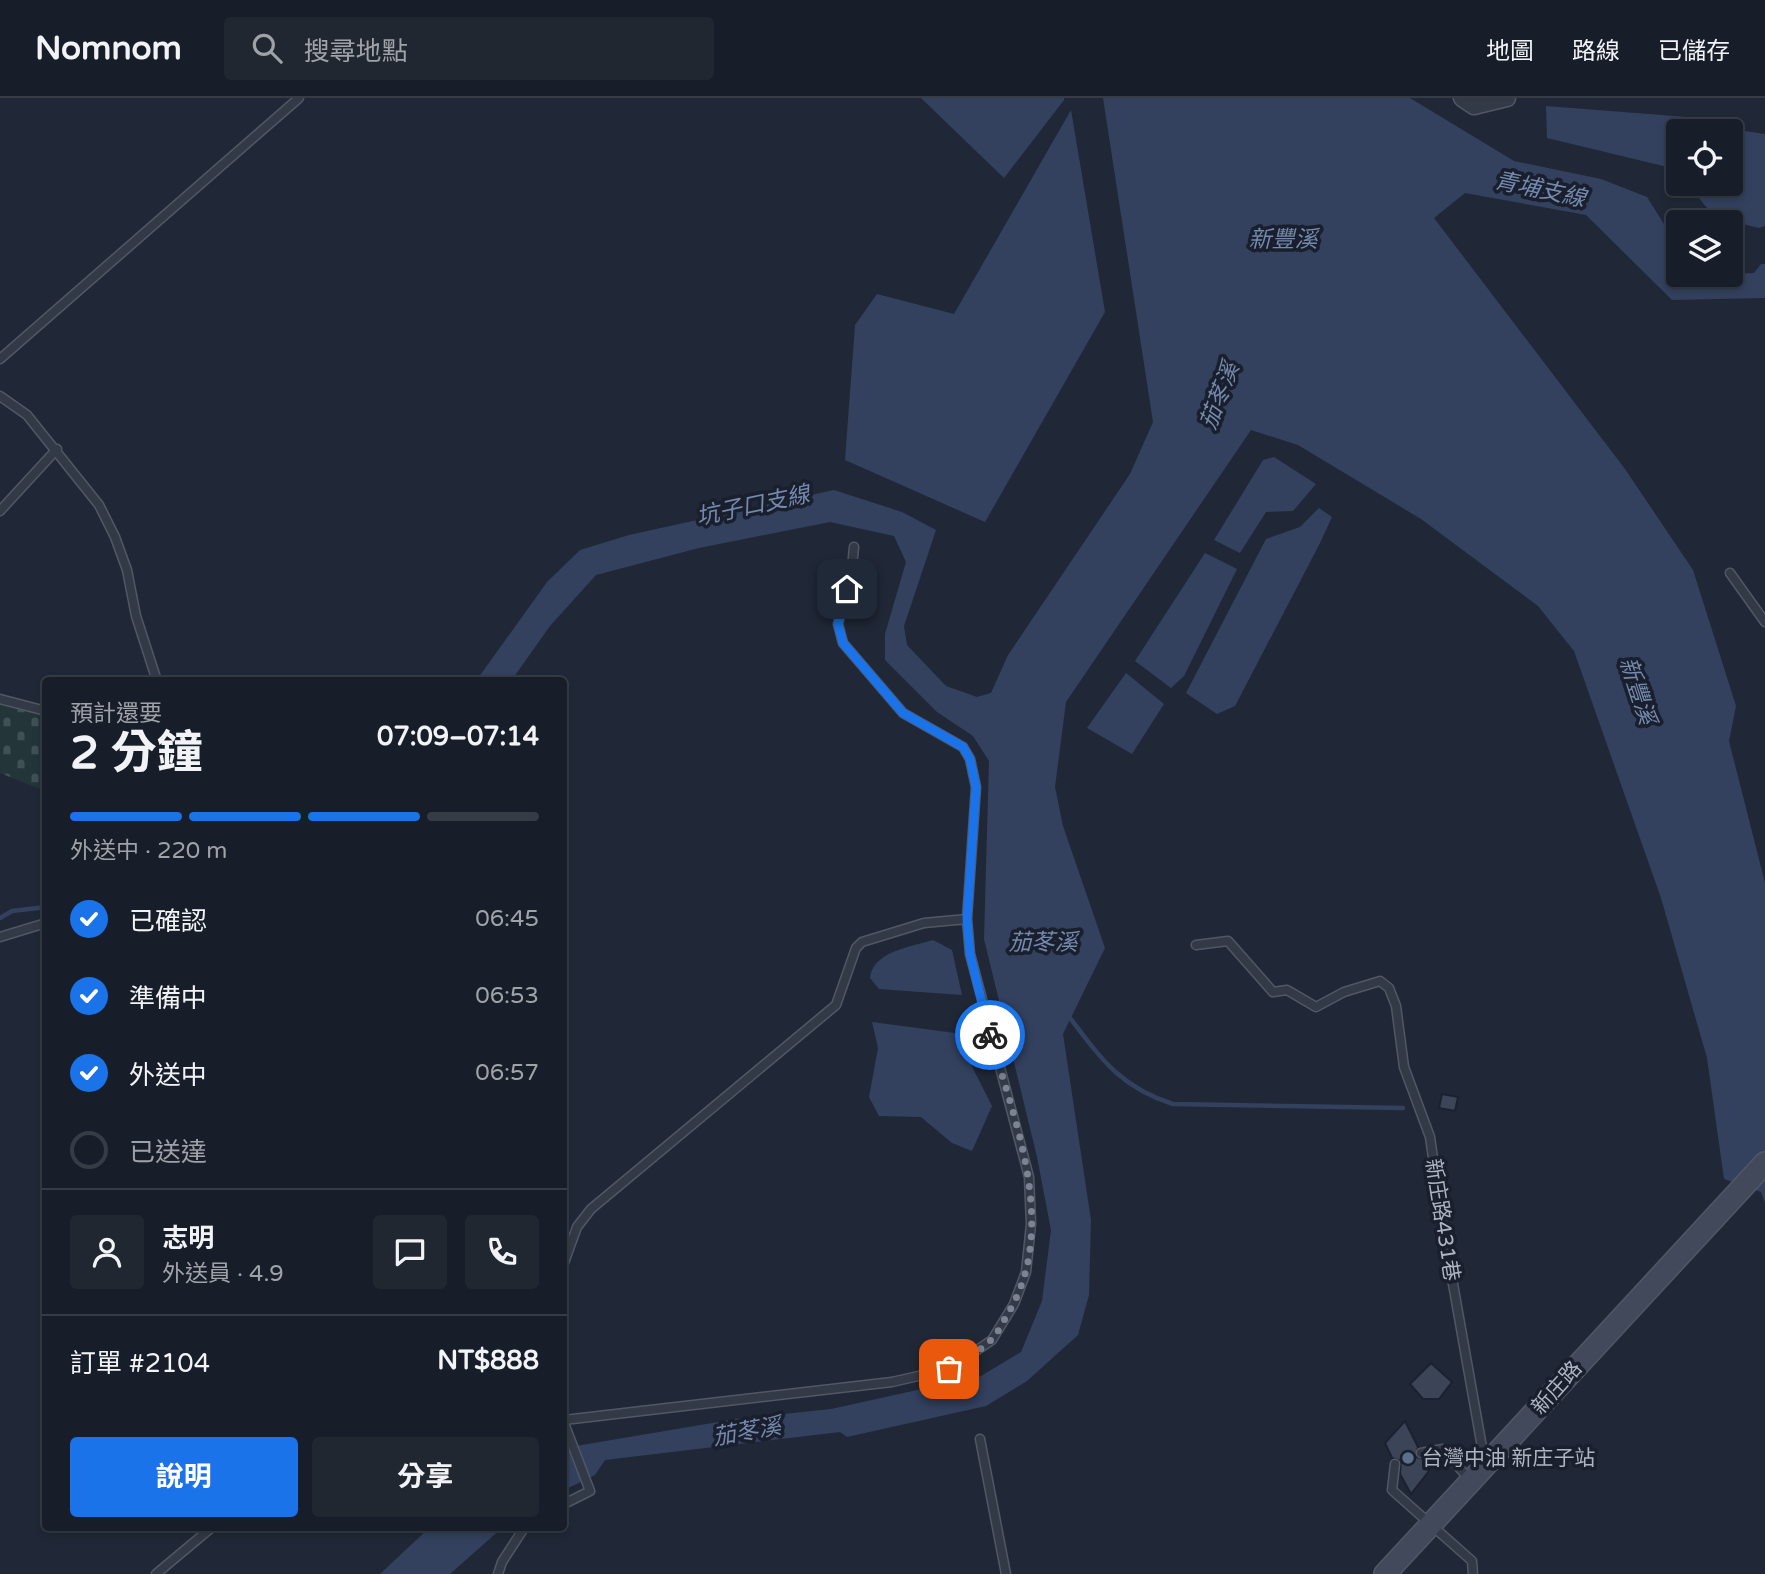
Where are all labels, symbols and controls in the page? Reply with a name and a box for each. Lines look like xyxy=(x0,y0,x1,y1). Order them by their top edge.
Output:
search box xyxy=(224,17,714,80)
text: Nomnom xyxy=(35,29,182,68)
icon: search xyxy=(248,29,286,67)
text: 搜尋地點 xyxy=(304,36,408,67)
text: 地圖 xyxy=(1486,37,1534,66)
text: 路線 xyxy=(1572,37,1620,66)
text: 已儲存 xyxy=(1658,37,1730,66)
map controls xyxy=(1666,119,1743,287)
button: locate xyxy=(1666,119,1743,196)
water label: 青埔支線 xyxy=(1492,167,1591,214)
button: layers xyxy=(1666,210,1743,287)
water label: 新豐溪 xyxy=(1249,226,1321,254)
water label: 茄苳溪 xyxy=(1195,356,1247,433)
water label: 坑子口支線 xyxy=(694,480,815,532)
pin xyxy=(817,559,877,619)
icon: home xyxy=(828,570,866,608)
water label: 新豐溪 xyxy=(1613,654,1662,731)
text: 預計還要 xyxy=(70,700,162,728)
text: 07:09–07:14 xyxy=(377,721,539,752)
text: 2 分鐘 xyxy=(70,726,203,781)
text: 外送中 · 220 m xyxy=(70,837,227,865)
icon: check xyxy=(70,900,108,938)
text: 06:45 xyxy=(475,905,539,933)
text: 已確認 xyxy=(129,906,207,937)
water label: 茄苳溪 xyxy=(1009,929,1081,957)
icon: check xyxy=(70,977,108,1015)
text: 06:53 xyxy=(475,982,539,1010)
text: 準備中 xyxy=(129,983,207,1014)
courier xyxy=(955,1000,1025,1070)
icon: bike xyxy=(971,1016,1009,1054)
icon: check xyxy=(70,1054,108,1092)
text: 06:57 xyxy=(475,1059,539,1087)
text: 外送中 xyxy=(129,1060,207,1091)
text: 已送達 xyxy=(129,1137,207,1168)
street label: 新庄路431巷 xyxy=(1420,1157,1464,1283)
button: person xyxy=(70,1215,144,1289)
button: chat xyxy=(373,1215,447,1289)
button: phone xyxy=(465,1215,539,1289)
text: 志明 xyxy=(162,1223,214,1254)
text: 外送員 · 4.9 xyxy=(162,1260,284,1288)
pin xyxy=(919,1339,979,1399)
text: NT$888 xyxy=(437,1345,539,1376)
text: 訂單 #2104 xyxy=(70,1348,210,1379)
icon: bag xyxy=(930,1350,968,1388)
street label: 新庄路 xyxy=(1527,1356,1587,1420)
water label: 茄苳溪 xyxy=(711,1412,786,1452)
button: 說明 xyxy=(70,1437,298,1517)
button: 分享 xyxy=(312,1437,539,1517)
place label: 台灣中油 新庄子站 xyxy=(1422,1446,1595,1471)
marker: 台灣中油 新庄子站 xyxy=(1400,1450,1416,1466)

